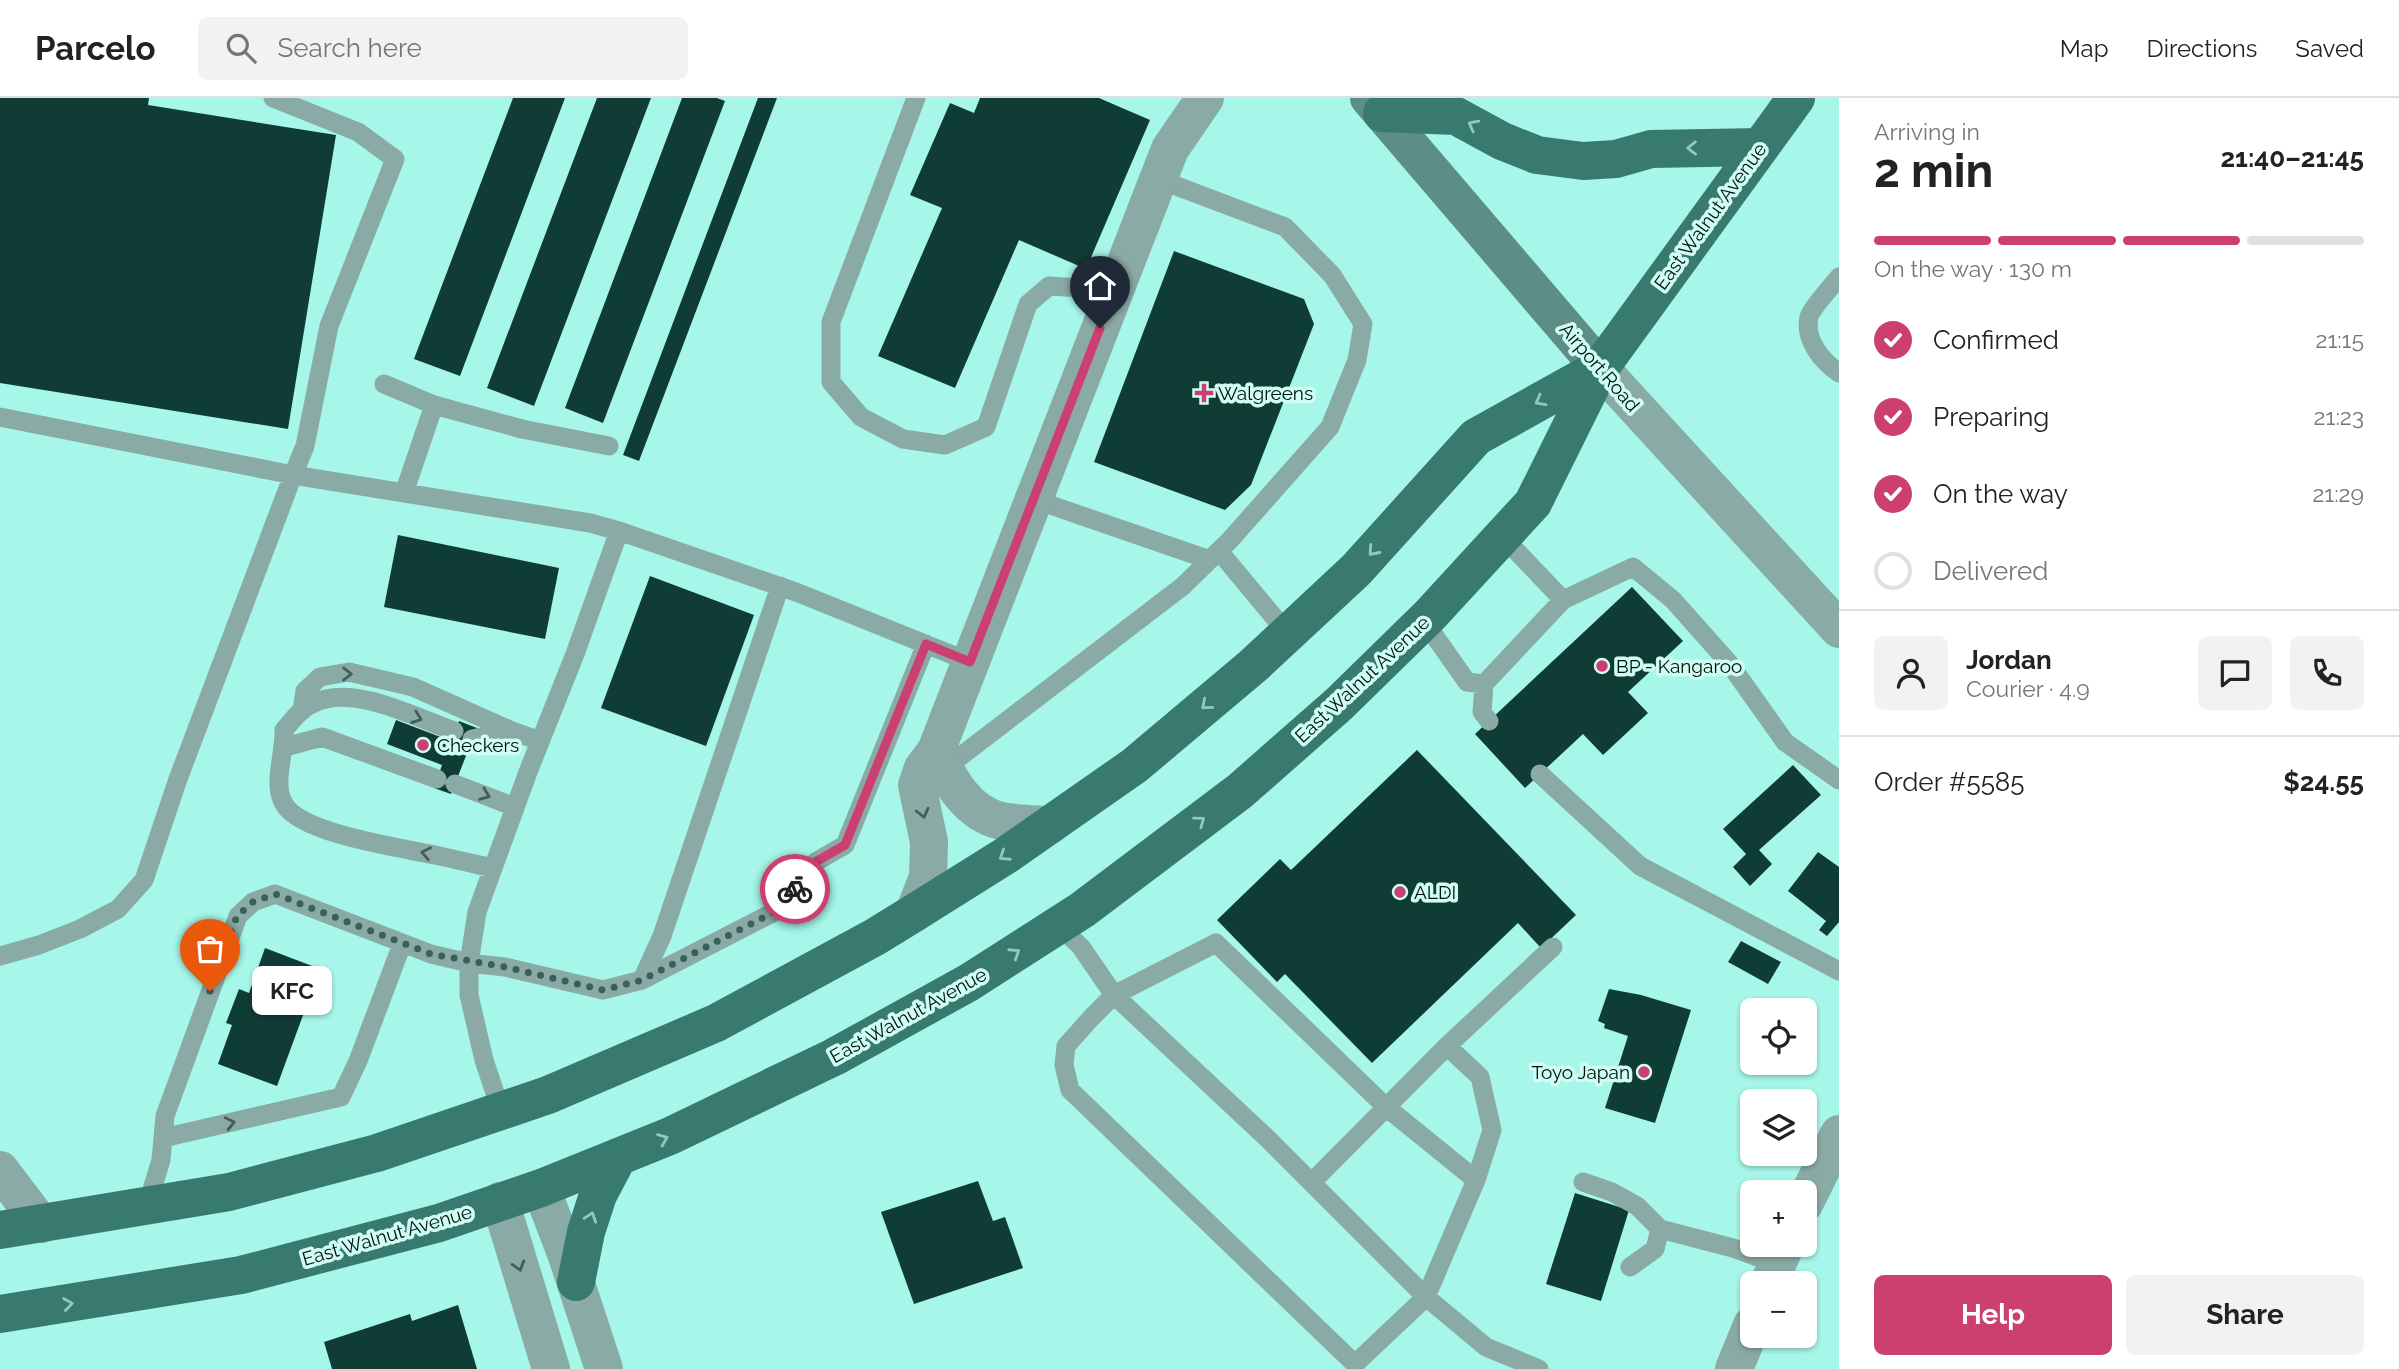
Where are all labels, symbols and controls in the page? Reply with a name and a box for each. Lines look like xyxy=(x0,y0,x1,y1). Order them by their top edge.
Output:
search box xyxy=(198,17,688,80)
text: Parcelo xyxy=(35,29,156,68)
icon: search xyxy=(222,29,260,67)
text: Search here xyxy=(278,33,422,63)
text: Map xyxy=(2060,34,2109,63)
text: Directions xyxy=(2147,34,2257,63)
text: Saved xyxy=(2295,34,2364,63)
text: Arriving in xyxy=(1874,118,1980,145)
one-way arrow xyxy=(1467,120,1480,133)
street label: East Walnut Avenue xyxy=(1649,138,1771,294)
one-way arrow xyxy=(1686,140,1697,156)
text: 21:40–21:45 xyxy=(2220,143,2364,173)
text: 2 min xyxy=(1874,144,1993,198)
text: On the way · 130 m xyxy=(1874,255,2072,282)
pin xyxy=(1070,256,1130,328)
icon: home xyxy=(1081,267,1119,305)
street label: Airport Road xyxy=(1556,318,1644,416)
icon: check xyxy=(1874,321,1912,359)
text: Confirmed xyxy=(1933,325,2059,355)
text: 21:15 xyxy=(2315,326,2364,353)
place label: Walgreens xyxy=(1218,382,1313,404)
marker: Walgreens xyxy=(1196,385,1212,401)
one-way arrow xyxy=(1535,393,1547,406)
icon: check xyxy=(1874,398,1912,436)
text: Preparing xyxy=(1933,402,2049,432)
text: 21:23 xyxy=(2314,403,2364,430)
icon: check xyxy=(1874,475,1912,513)
text: On the way xyxy=(1933,479,2068,509)
text: 21:29 xyxy=(2312,480,2364,507)
one-way arrow xyxy=(1369,543,1381,556)
text: Delivered xyxy=(1933,556,2048,586)
street label: East Walnut Avenue xyxy=(1290,611,1434,747)
button: person xyxy=(1874,636,1948,710)
button: chat xyxy=(2198,636,2272,710)
button: phone xyxy=(2290,636,2364,710)
text: Jordan xyxy=(1966,645,2052,675)
place label: BP - Kangaroo xyxy=(1616,655,1742,677)
marker: BP - Kangaroo xyxy=(1594,658,1610,674)
one-way arrow xyxy=(342,666,353,682)
text: Courier · 4.9 xyxy=(1966,675,2090,702)
one-way arrow xyxy=(1201,697,1213,710)
one-way arrow xyxy=(411,710,423,724)
place label: Checkers xyxy=(437,734,519,756)
marker: Checkers xyxy=(415,737,431,753)
text: Order #5585 xyxy=(1874,767,2024,797)
text: $24.55 xyxy=(2283,767,2364,797)
one-way arrow xyxy=(478,786,490,800)
one-way arrow xyxy=(915,807,930,819)
one-way arrow xyxy=(1192,816,1205,829)
one-way arrow xyxy=(420,846,432,861)
one-way arrow xyxy=(999,848,1012,861)
courier xyxy=(760,854,830,924)
icon: bike xyxy=(776,870,814,908)
place label: ALDI xyxy=(1414,881,1456,903)
marker: ALDI xyxy=(1392,884,1408,900)
pin xyxy=(180,919,240,991)
icon: bag xyxy=(191,930,229,968)
one-way arrow xyxy=(1007,948,1020,961)
street label: East Walnut Avenue xyxy=(826,963,990,1067)
callout: KFC xyxy=(252,966,332,1015)
text: KFC xyxy=(270,977,314,1004)
map controls xyxy=(1740,998,1817,1348)
button: locate xyxy=(1740,998,1817,1075)
place label: Toyo Japan xyxy=(1532,1061,1630,1083)
marker: Toyo Japan xyxy=(1636,1064,1652,1080)
button: layers xyxy=(1740,1089,1817,1166)
one-way arrow xyxy=(224,1116,236,1131)
one-way arrow xyxy=(656,1134,668,1148)
button: + xyxy=(1740,1180,1817,1257)
street label: East Walnut Avenue xyxy=(300,1200,474,1270)
one-way arrow xyxy=(583,1212,597,1224)
one-way arrow xyxy=(511,1260,526,1272)
button: − xyxy=(1740,1271,1817,1348)
button: Help xyxy=(1874,1275,2112,1355)
button: Share xyxy=(2126,1275,2364,1355)
one-way arrow xyxy=(62,1297,73,1312)

